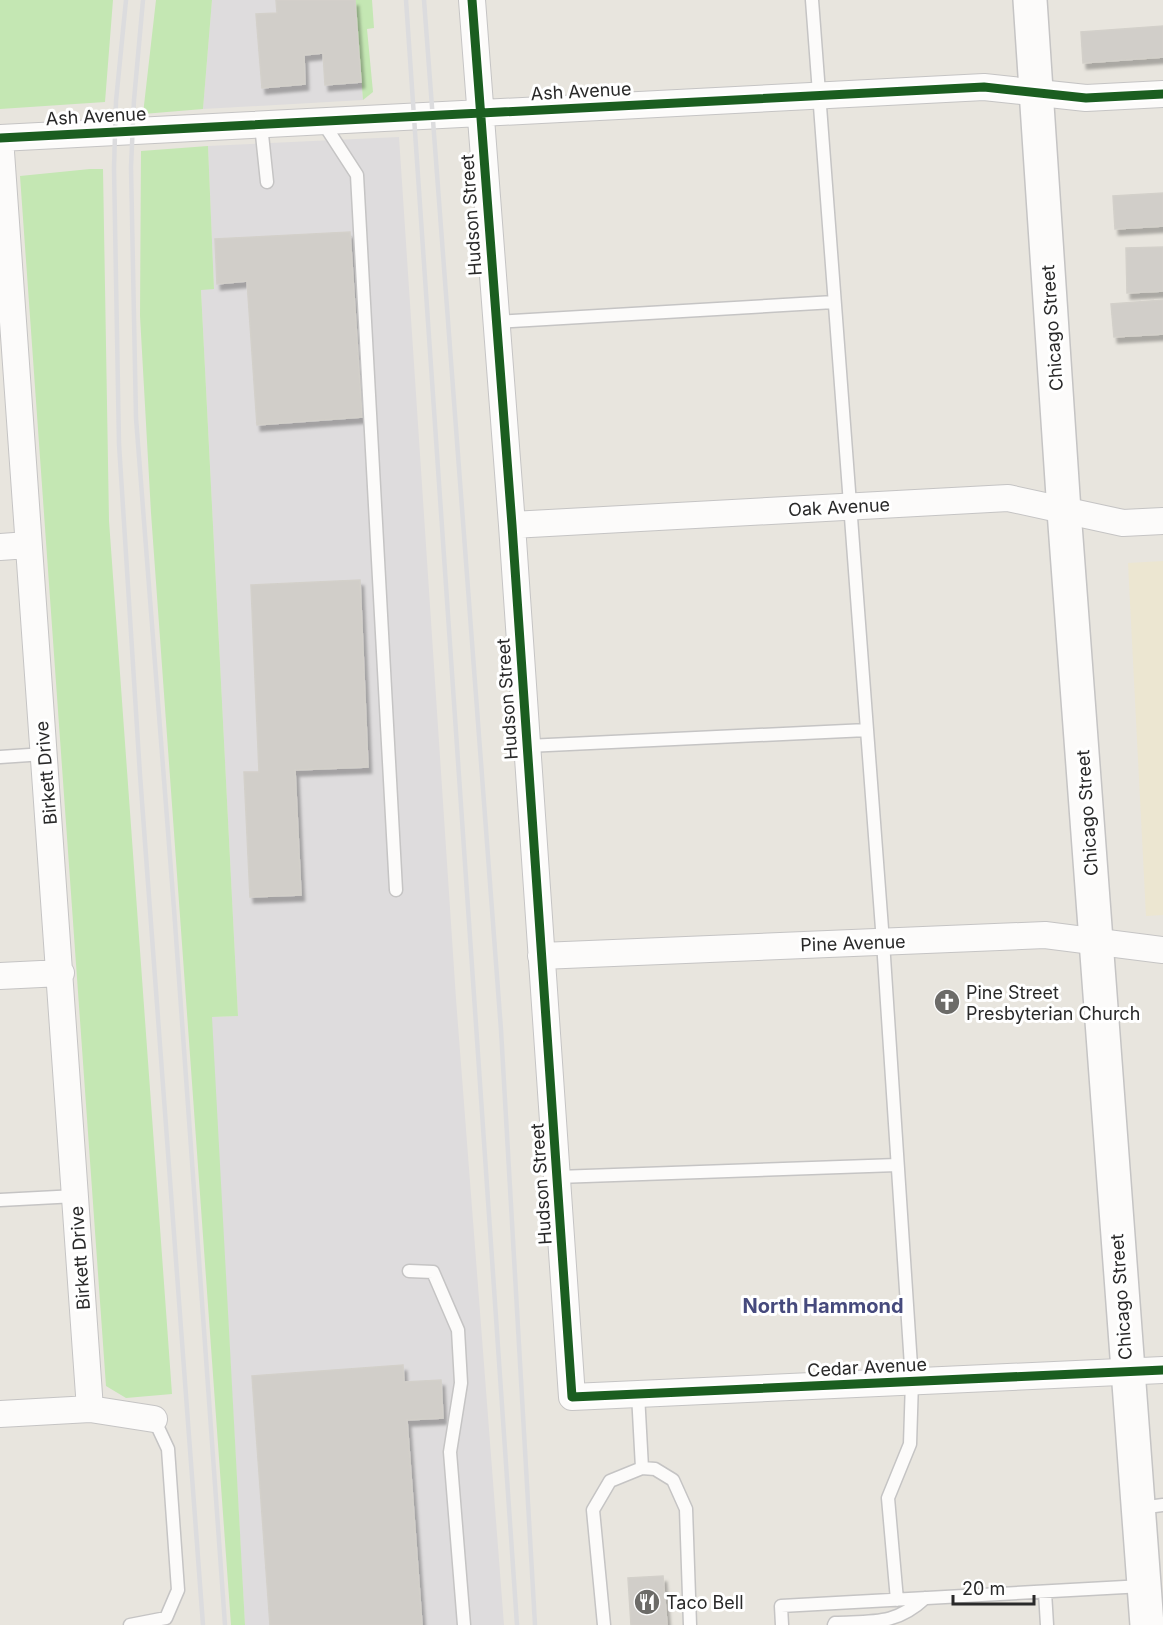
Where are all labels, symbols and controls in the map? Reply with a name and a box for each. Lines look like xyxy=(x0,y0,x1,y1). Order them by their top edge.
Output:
street label: Ash Avenue xyxy=(530,78,632,104)
street label: Ash Avenue xyxy=(45,103,147,129)
street label: Hudson Street xyxy=(456,153,486,276)
street label: Chicago Street xyxy=(1037,264,1067,392)
street label: Oak Avenue xyxy=(787,494,891,520)
street label: Hudson Street xyxy=(492,637,522,760)
street label: Birkett Drive xyxy=(31,720,61,826)
street label: Chicago Street xyxy=(1072,749,1102,877)
street label: Pine Avenue xyxy=(800,931,906,955)
place label: Pine Street Presbyterian Church xyxy=(966,982,1140,1024)
church icon: Pine Street Presbyterian Church xyxy=(932,987,962,1017)
street label: Hudson Street xyxy=(526,1122,556,1245)
street label: Birkett Drive xyxy=(66,1205,94,1311)
street label: Chicago Street xyxy=(1106,1233,1136,1361)
district label: North Hammond xyxy=(743,1294,904,1318)
street label: Cedar Avenue xyxy=(807,1353,927,1381)
scale bar xyxy=(953,1568,1034,1606)
text: 20 m xyxy=(962,1578,1005,1599)
restaurant icon: Taco Bell xyxy=(632,1587,662,1617)
place label: Taco Bell xyxy=(666,1592,744,1613)

